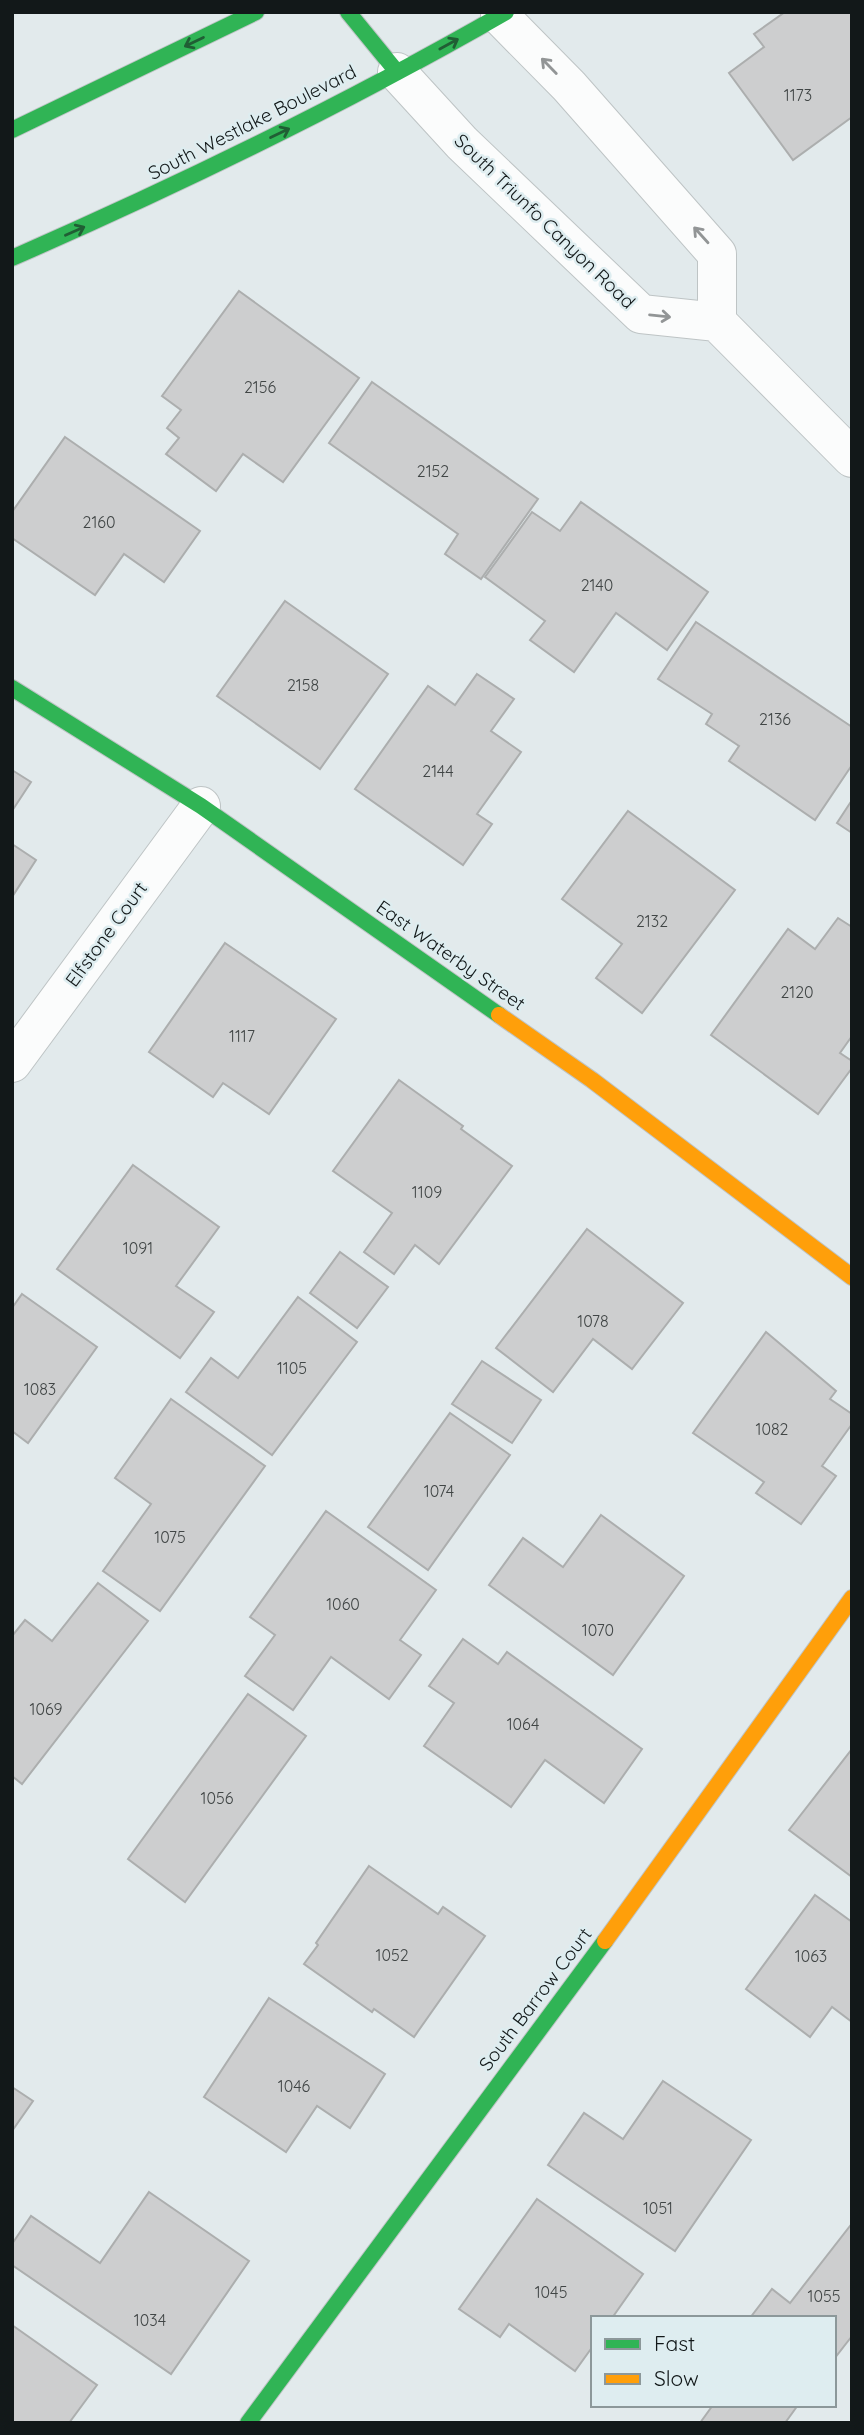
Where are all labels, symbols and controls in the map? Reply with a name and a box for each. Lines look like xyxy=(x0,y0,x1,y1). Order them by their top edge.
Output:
one-way arrow xyxy=(184,36,205,50)
one-way arrow xyxy=(438,37,458,51)
one-way arrow xyxy=(541,57,558,74)
street label: South Westlake Boulevard xyxy=(144,59,360,185)
house number: 1173 xyxy=(784,85,812,105)
one-way arrow xyxy=(269,125,290,139)
street label: South Triunfo Canyon Road xyxy=(450,128,640,314)
one-way arrow xyxy=(64,224,85,237)
one-way arrow xyxy=(693,226,709,244)
one-way arrow xyxy=(648,310,670,323)
house number: 2156 xyxy=(244,377,276,397)
house number: 2152 xyxy=(417,461,449,481)
house number: 2160 xyxy=(83,512,115,532)
house number: 2140 xyxy=(581,575,613,595)
house number: 2158 xyxy=(287,675,319,695)
house number: 2136 xyxy=(759,709,791,729)
house number: 2144 xyxy=(422,761,454,781)
street label: Elfstone Court xyxy=(60,877,152,991)
street label: East Waterby Street xyxy=(372,895,530,1015)
house number: 2132 xyxy=(636,911,668,931)
house number: 2120 xyxy=(780,982,814,1002)
house number: 1117 xyxy=(229,1026,255,1046)
house number: 1109 xyxy=(412,1182,442,1202)
house number: 1091 xyxy=(123,1238,153,1258)
house number: 1078 xyxy=(577,1311,609,1331)
house number: 1105 xyxy=(277,1358,307,1378)
house number: 1083 xyxy=(24,1379,56,1399)
house number: 1082 xyxy=(756,1419,789,1439)
house number: 1074 xyxy=(424,1481,454,1501)
house number: 1075 xyxy=(154,1527,186,1547)
house number: 1060 xyxy=(326,1594,360,1614)
house number: 1070 xyxy=(582,1620,614,1640)
house number: 1069 xyxy=(30,1699,63,1719)
house number: 1064 xyxy=(507,1714,539,1734)
house number: 1056 xyxy=(201,1788,234,1808)
street label: South Barrow Court xyxy=(473,1923,597,2075)
house number: 1052 xyxy=(375,1945,409,1965)
house number: 1063 xyxy=(795,1946,827,1966)
house number: 1046 xyxy=(278,2076,311,2096)
house number: 1051 xyxy=(643,2198,673,2218)
house number: 1045 xyxy=(535,2282,567,2302)
house number: 1055 xyxy=(808,2286,840,2306)
house number: 1034 xyxy=(134,2310,166,2330)
legend xyxy=(591,2316,836,2407)
text: Fast xyxy=(654,2330,695,2356)
text: Slow xyxy=(654,2365,699,2391)

